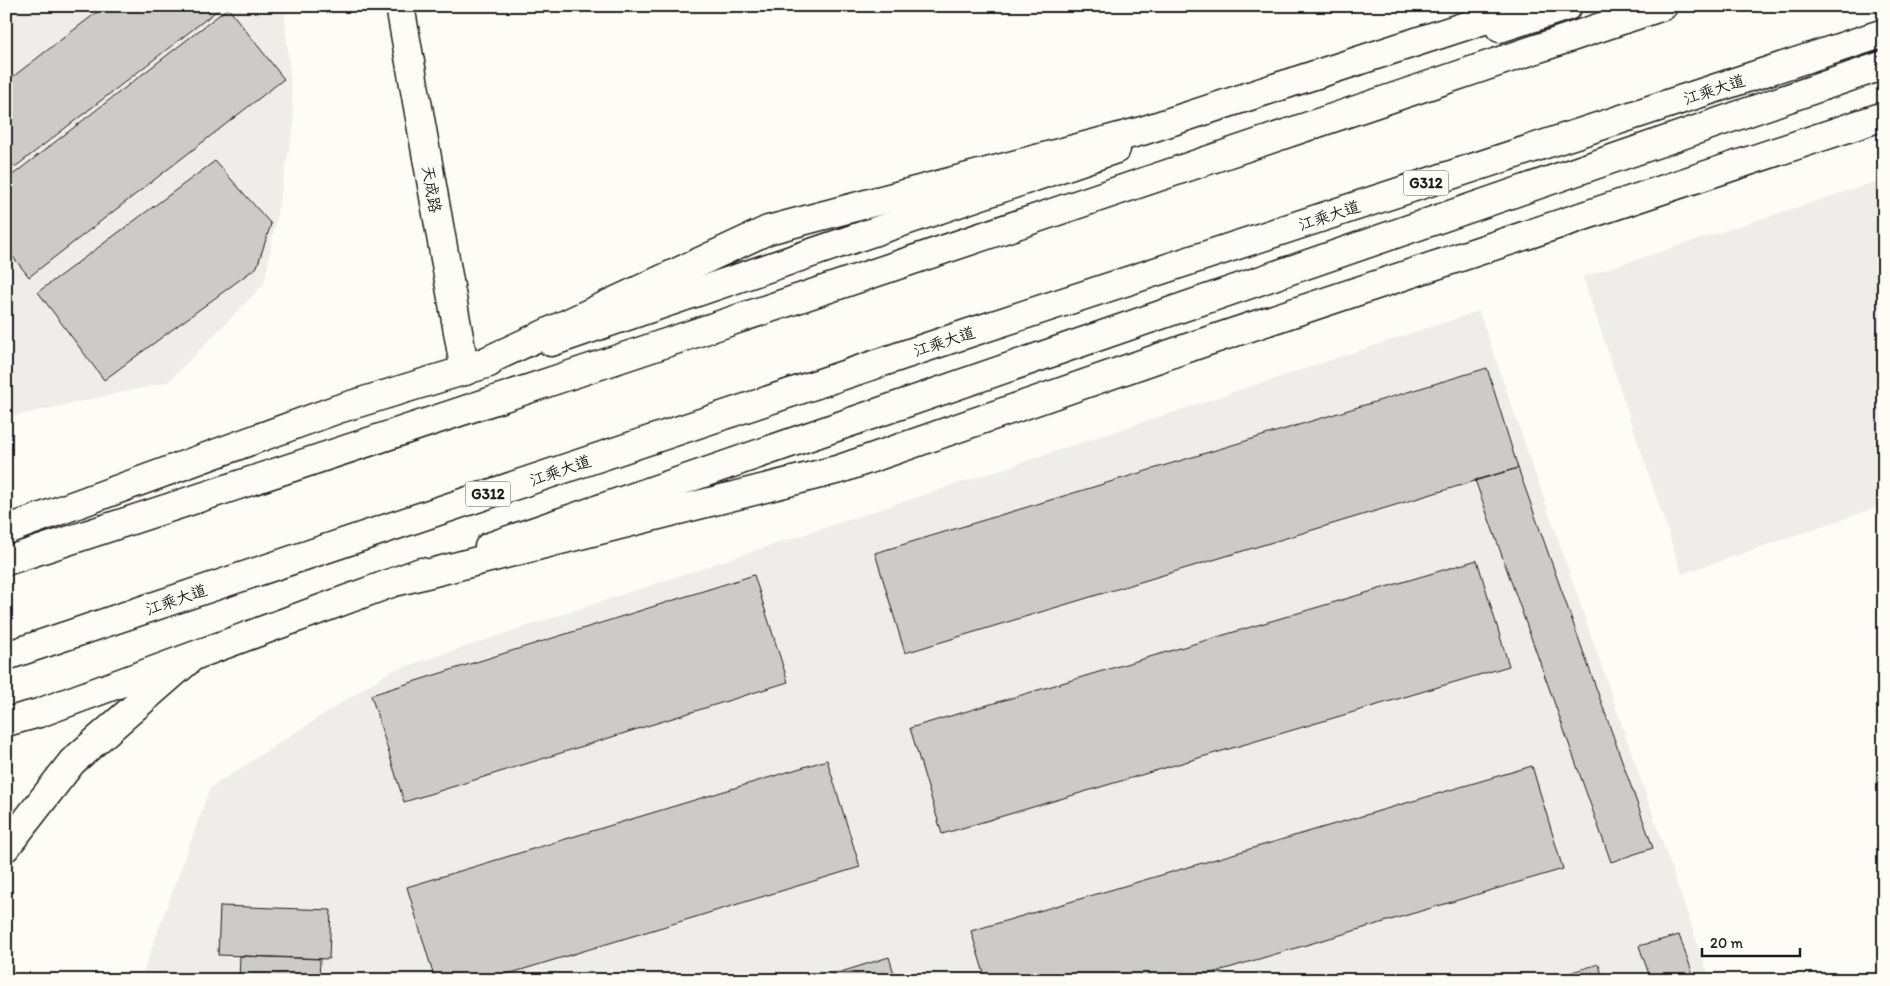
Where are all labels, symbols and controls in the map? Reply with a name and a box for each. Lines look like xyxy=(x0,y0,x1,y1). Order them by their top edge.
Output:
street label: 江乘大道 xyxy=(1681,71,1748,108)
street label: 天成路 xyxy=(418,164,445,214)
road number: G312 xyxy=(1404,170,1448,196)
street label: 江乘大道 xyxy=(1296,197,1363,234)
street label: 江乘大道 xyxy=(911,323,978,360)
street label: 江乘大道 xyxy=(527,451,594,490)
road number: G312 xyxy=(466,482,510,506)
street label: 江乘大道 xyxy=(143,580,210,619)
scale bar xyxy=(1702,926,1800,958)
text: 20 m xyxy=(1710,934,1744,952)

